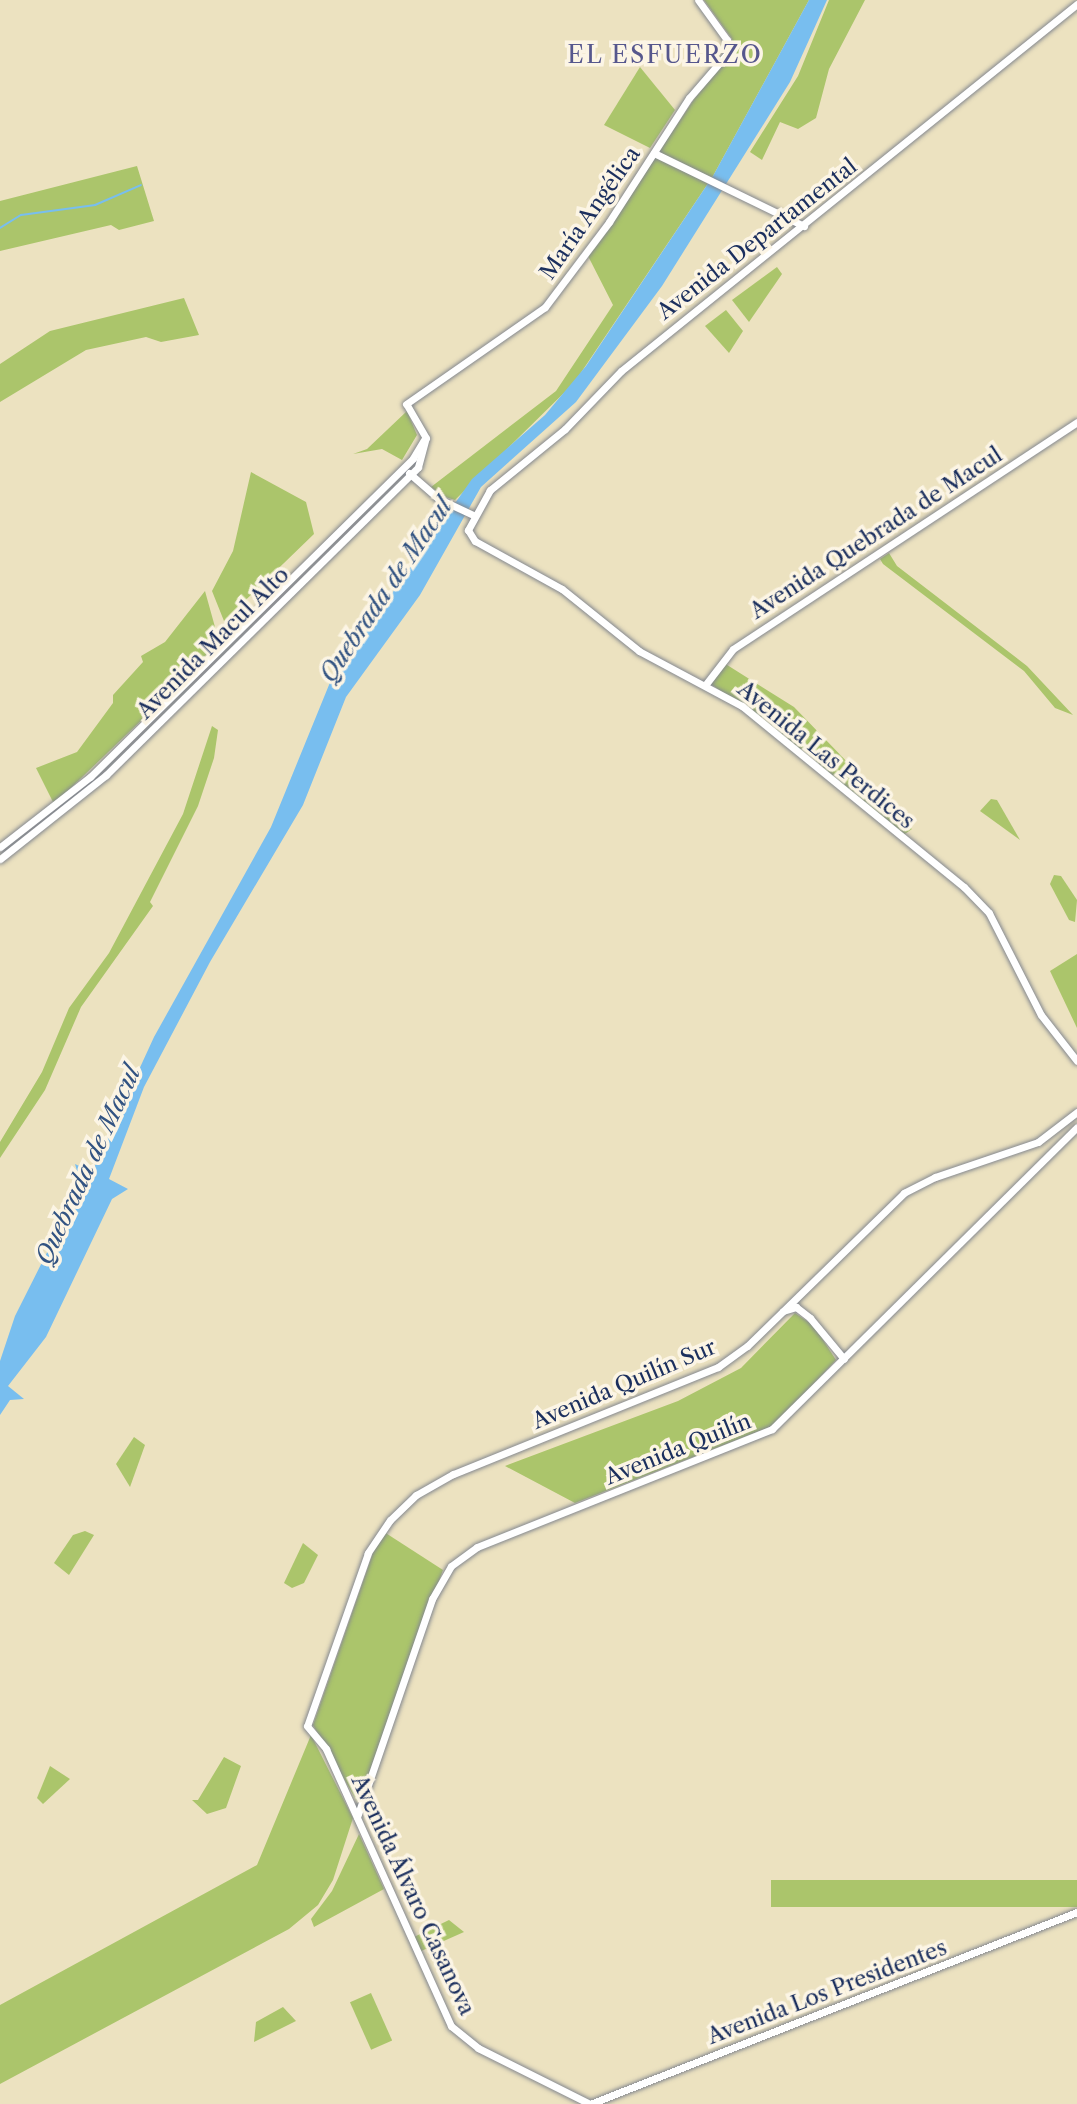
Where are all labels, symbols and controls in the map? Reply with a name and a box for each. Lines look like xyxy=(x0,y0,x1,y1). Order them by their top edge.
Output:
district label: EL ESFUERZO xyxy=(567,41,763,69)
street label: María Angélica xyxy=(534,141,646,285)
street label: Avenida Departamental xyxy=(652,153,862,325)
street label: Avenida Quebrada de Macul xyxy=(745,441,1007,625)
water label: Quebrada de Macul xyxy=(314,492,458,688)
street label: Avenida Macul Alto xyxy=(131,561,295,725)
street label: Avenida Las Perdices xyxy=(732,675,920,835)
water label: Quebrada de Macul xyxy=(29,1061,147,1269)
street label: Avenida Quilín Sur xyxy=(528,1333,720,1435)
street label: Avenida Quilín xyxy=(601,1408,755,1490)
street label: Avenida Álvaro Casanova xyxy=(345,1770,481,2020)
street label: Avenida Los Presidentes xyxy=(703,1934,951,2050)

